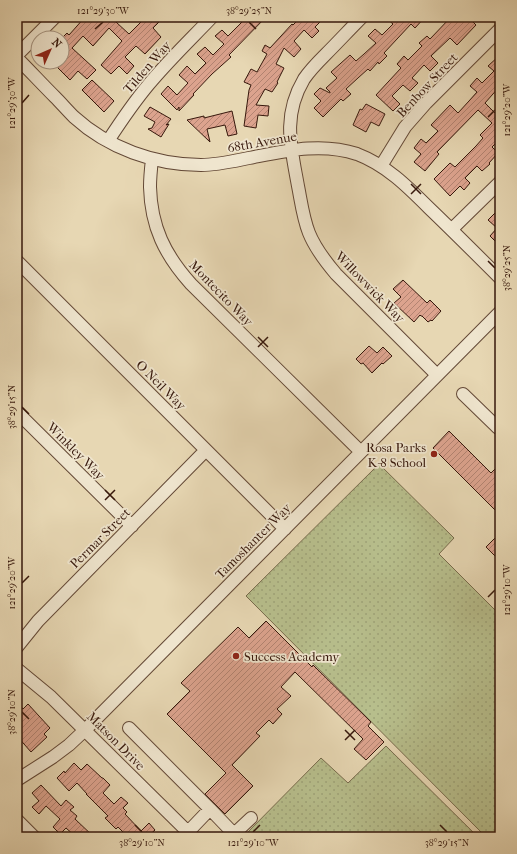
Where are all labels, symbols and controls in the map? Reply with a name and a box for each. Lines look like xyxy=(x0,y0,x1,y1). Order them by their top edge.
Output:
text: 121°29'30"W xyxy=(77,5,130,17)
text: 38°29'25"N xyxy=(226,5,273,17)
north arrow xyxy=(30,30,70,70)
text: N xyxy=(49,36,65,51)
street label: Tilden Way xyxy=(120,37,174,96)
street label: Benbow Street xyxy=(393,50,461,120)
text: 121°29'30"W xyxy=(6,76,18,129)
text: 121°29'20"W xyxy=(501,82,513,136)
street label: 68th Avenue xyxy=(226,128,298,155)
text: 38°29'25"N xyxy=(501,244,513,291)
street label: Willowwick Way xyxy=(332,248,408,326)
street label: Montecito Way xyxy=(186,257,257,330)
street label: O Neil Way xyxy=(133,357,190,414)
text: 38°29'15"N xyxy=(6,384,18,429)
street label: Winkley Way xyxy=(44,419,109,484)
place label: Rosa Parks K-8 School xyxy=(366,440,426,470)
marker: Rosa Parks K-8 School xyxy=(429,449,439,459)
street label: Tamoshanter Way xyxy=(212,499,295,582)
street label: Permar Street xyxy=(67,505,133,571)
text: 121°29'20"W xyxy=(6,555,18,609)
text: 121°29'10"W xyxy=(501,563,513,616)
place label: Success Academy xyxy=(244,649,340,664)
marker: Success Academy xyxy=(231,651,241,661)
text: 38°29'10"N xyxy=(6,689,18,735)
street label: Matson Drive xyxy=(84,709,149,774)
text: 38°29'10"N xyxy=(119,837,165,849)
text: 121°29'10"W xyxy=(227,837,280,849)
text: 38°29'15"N xyxy=(425,837,470,849)

